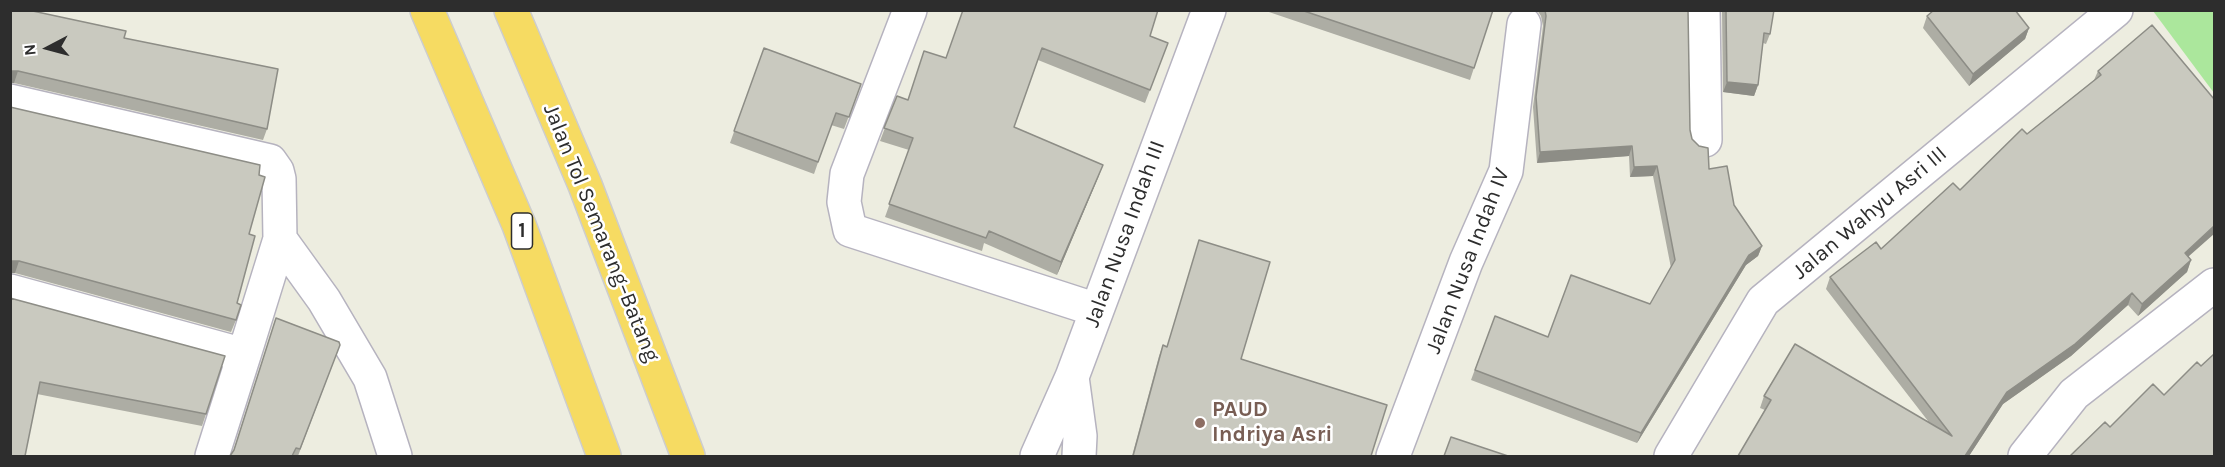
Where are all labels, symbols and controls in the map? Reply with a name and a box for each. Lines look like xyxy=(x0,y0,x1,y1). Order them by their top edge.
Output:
north arrow xyxy=(18,18,78,78)
text: N xyxy=(20,43,40,57)
street label: Jalan Tol Semarang–Batang xyxy=(537,100,665,366)
street label: Jalan Nusa Indah III xyxy=(1079,137,1171,331)
street label: Jalan Wahyu Asri III xyxy=(1787,141,1953,285)
street label: Jalan Nusa Indah IV xyxy=(1420,164,1516,358)
road number: 1 xyxy=(512,213,532,249)
place label: PAUD Indriya Asri xyxy=(1212,397,1332,448)
marker: PAUD Indriya Asri xyxy=(1193,416,1207,430)

